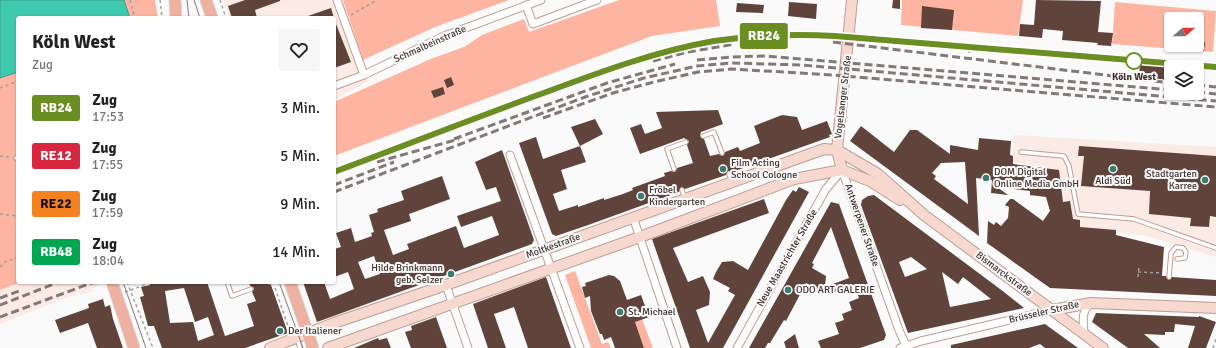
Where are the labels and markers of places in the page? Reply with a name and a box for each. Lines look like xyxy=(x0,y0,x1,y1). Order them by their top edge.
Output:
marker: Köln West xyxy=(1125,52,1143,70)
place label: Köln West xyxy=(1112,71,1156,83)
place label: Film Acting School Cologne xyxy=(731,157,797,181)
marker: Film Acting School Cologne xyxy=(718,164,728,174)
marker: Aldi Süd xyxy=(1108,164,1118,174)
place label: DOM Digital Online Media GmbH xyxy=(994,166,1079,190)
place label: Stadtgarten Karree xyxy=(1146,168,1197,192)
marker: DOM Digital Online Media GmbH xyxy=(981,173,991,183)
place label: Aldi Süd xyxy=(1095,175,1131,187)
marker: Stadtgarten Karree xyxy=(1200,175,1210,185)
place label: Fröbel Kindergarten xyxy=(649,184,705,208)
marker: Fröbel Kindergarten xyxy=(636,191,646,201)
place label: Hilde Brinkmann geb. Selzer xyxy=(371,262,443,286)
marker: Hilde Brinkmann geb. Selzer xyxy=(446,269,456,279)
place label: ODO ART GALERIE xyxy=(796,284,875,296)
marker: ODO ART GALERIE xyxy=(783,285,793,295)
place label: St. Michael xyxy=(628,306,676,318)
marker: St. Michael xyxy=(615,307,625,317)
place label: Der Italiener xyxy=(288,325,342,337)
marker: Der Italiener xyxy=(275,326,285,336)

